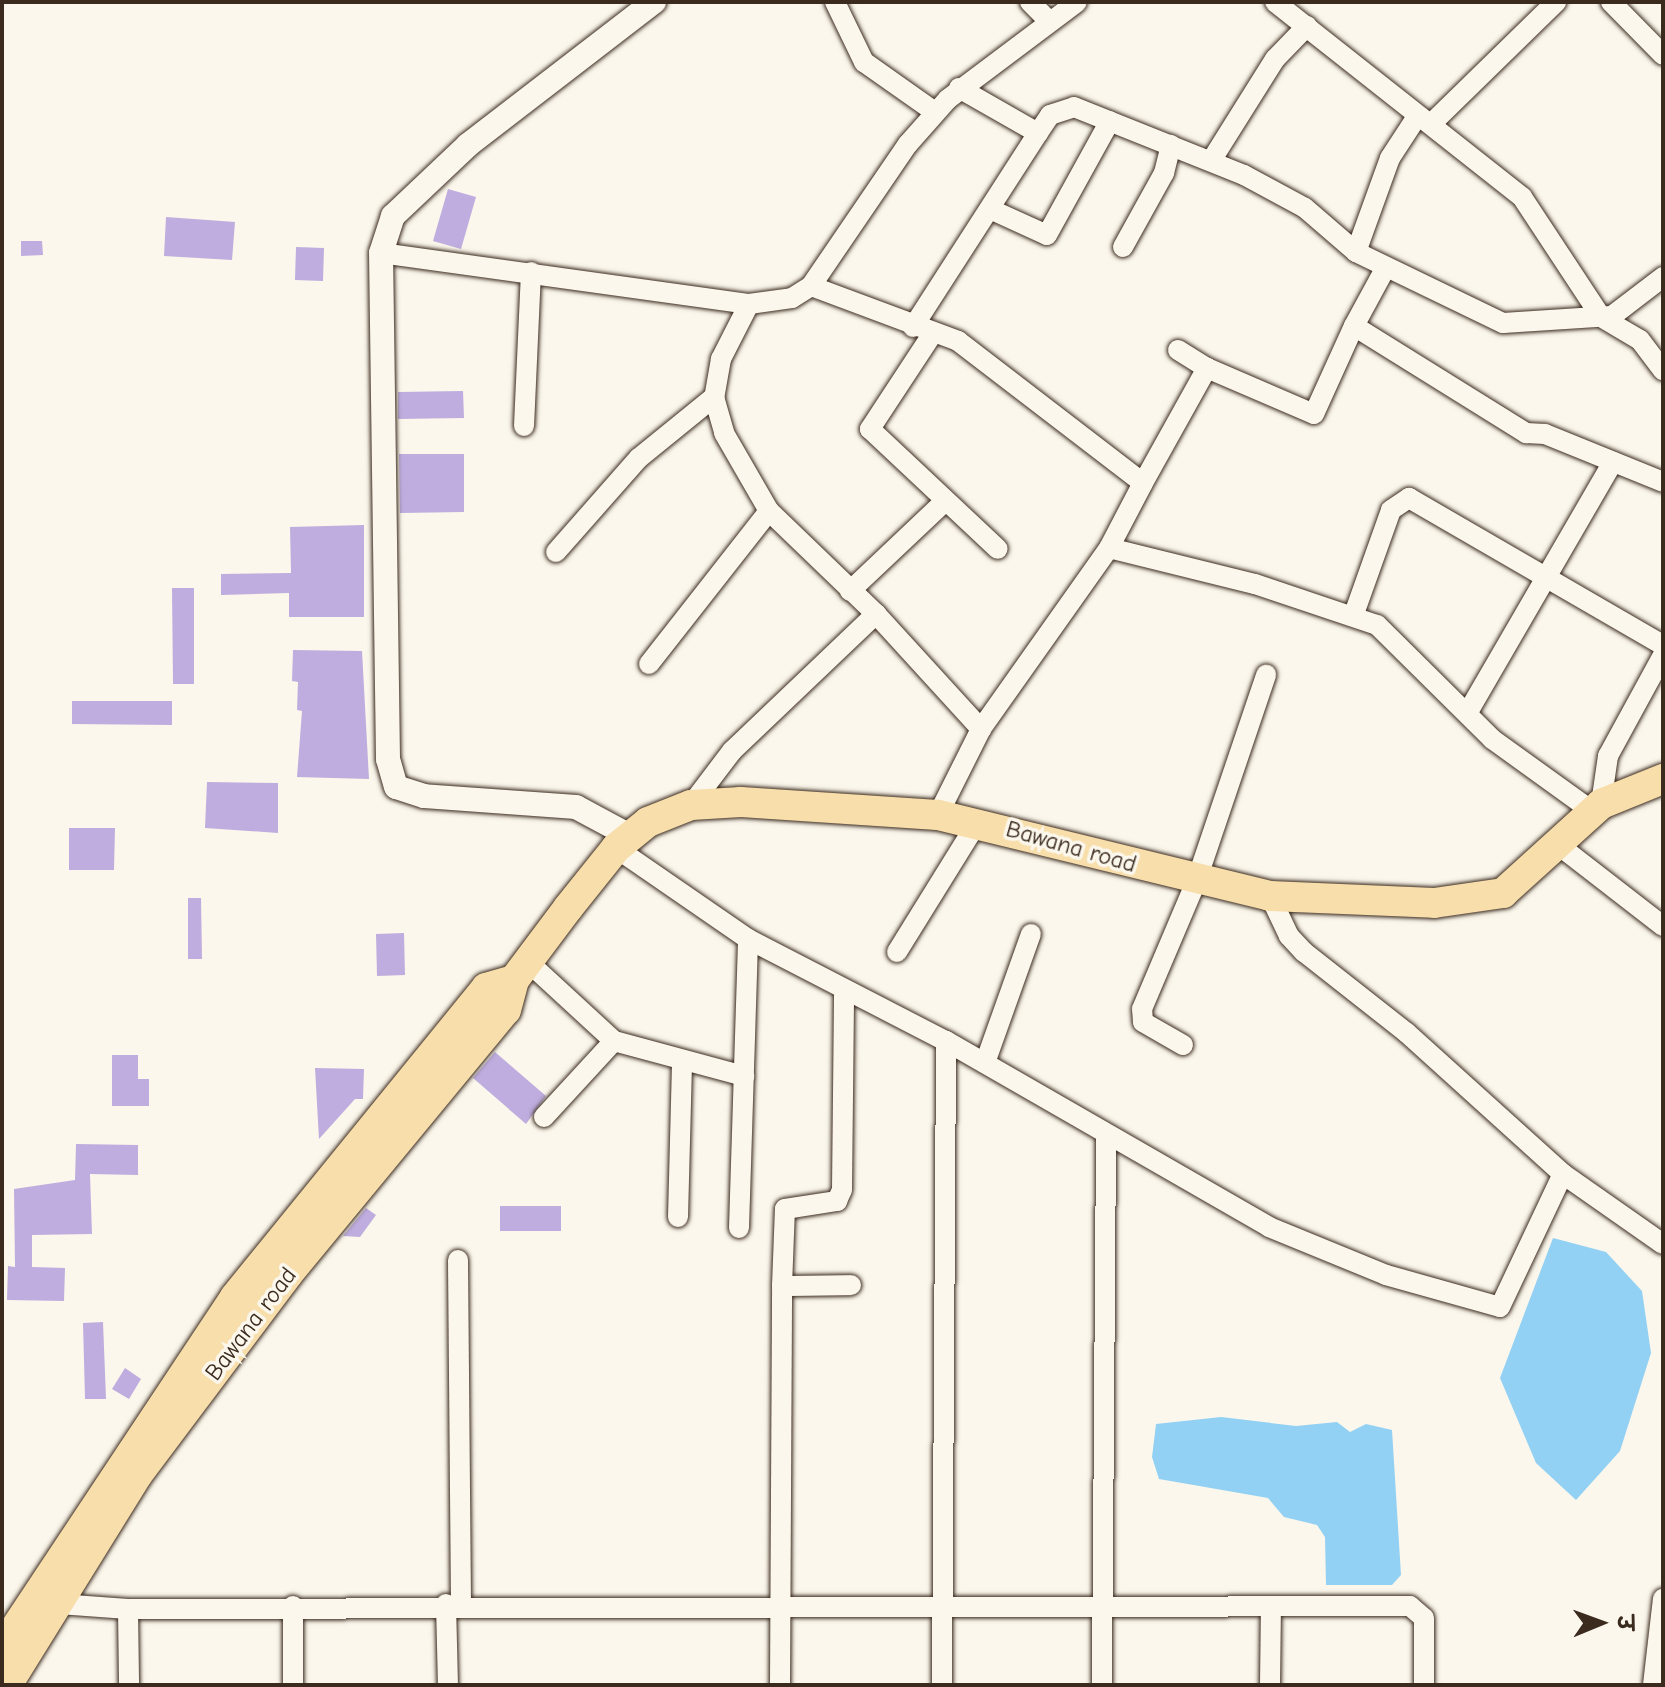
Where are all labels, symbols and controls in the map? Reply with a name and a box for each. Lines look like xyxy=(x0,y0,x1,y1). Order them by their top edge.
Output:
street label: Bawana road xyxy=(1003,815,1139,879)
street label: Bawana road xyxy=(199,1262,303,1386)
north arrow xyxy=(1561,1583,1641,1663)
text: उ xyxy=(1612,1615,1638,1630)

